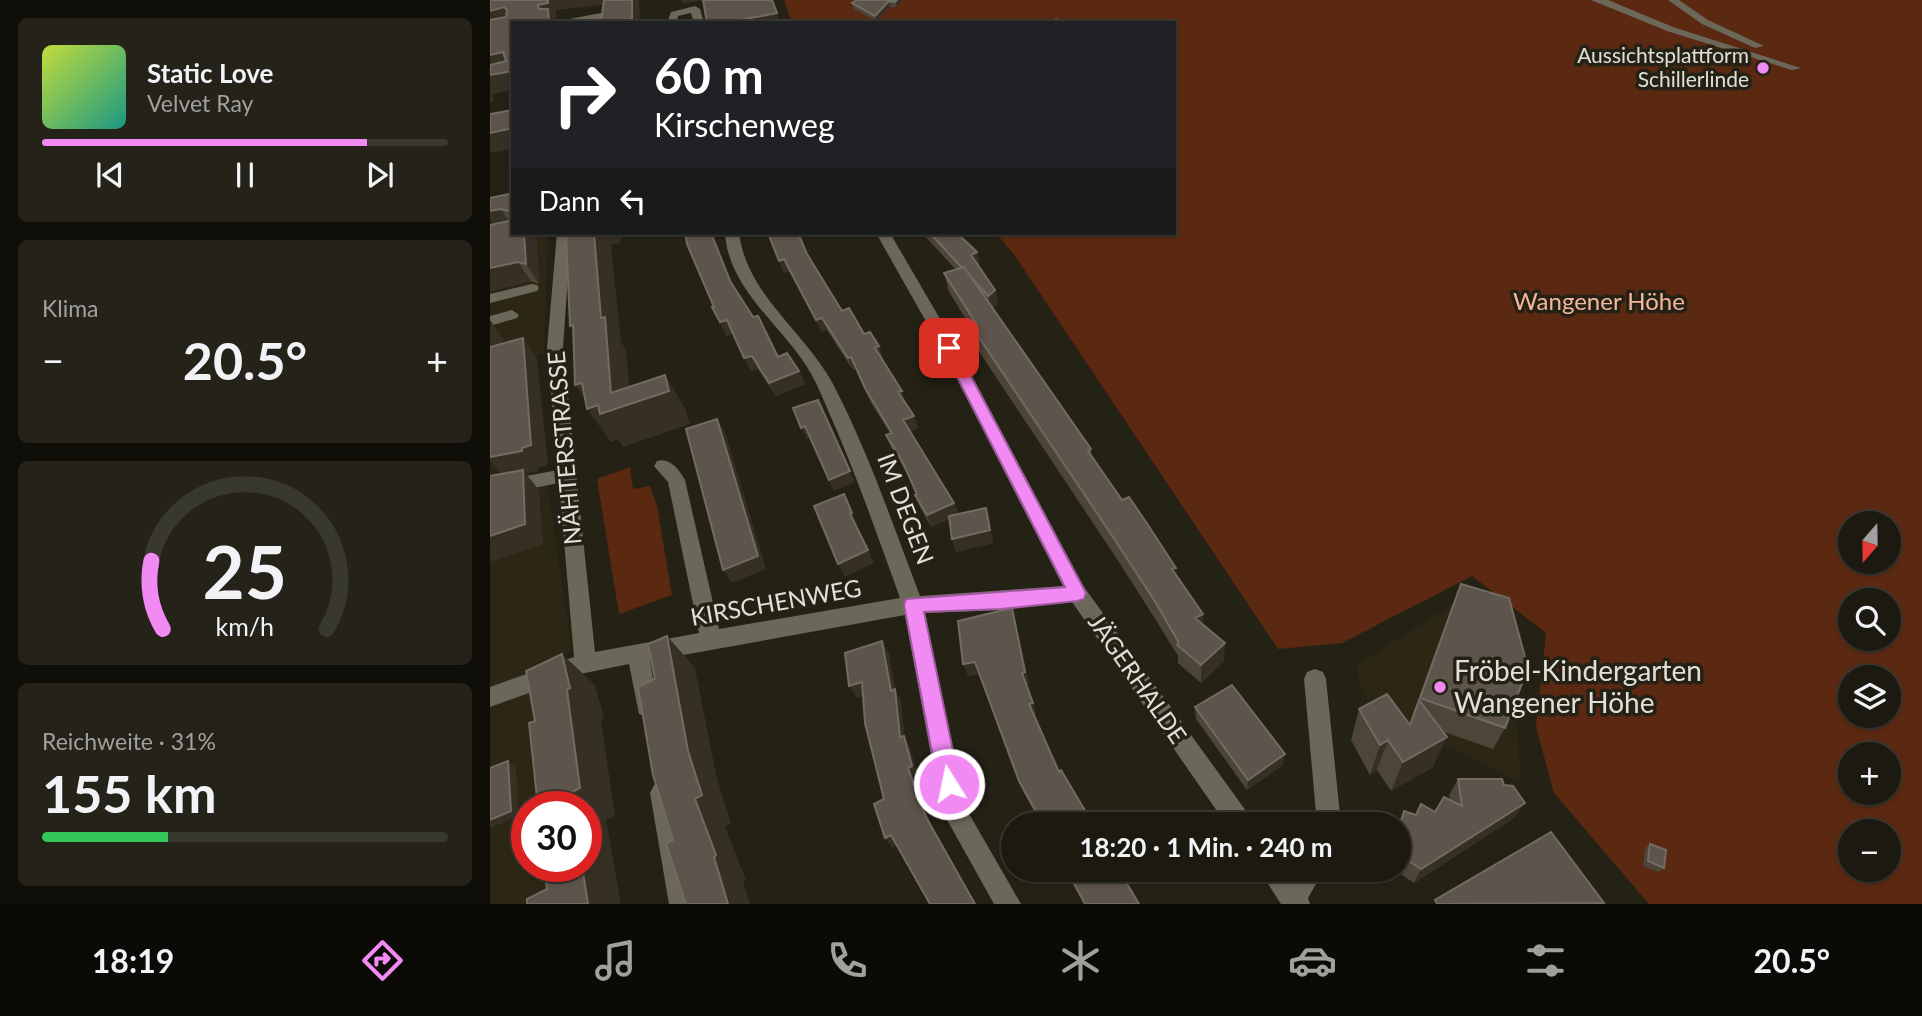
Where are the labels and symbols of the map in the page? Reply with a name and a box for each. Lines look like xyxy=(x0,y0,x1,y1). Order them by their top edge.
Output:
place label: Aussichtsplattform Schillerlinde xyxy=(1577,42,1749,91)
marker: Aussichtsplattform Schillerlinde xyxy=(1755,60,1771,76)
park label: Wangener Höhe xyxy=(1513,286,1685,315)
pin xyxy=(919,318,979,378)
street label: NÄHTERSTRASSE xyxy=(541,350,586,546)
street label: IM DEGEN xyxy=(872,449,941,568)
north arrow xyxy=(1838,511,1900,574)
street label: KIRSCHENWEG xyxy=(688,572,863,631)
street label: JÄGERHALDE xyxy=(1083,608,1193,748)
place label: Fröbel-Kindergarten Wangener Höhe xyxy=(1454,653,1702,719)
marker: Fröbel-Kindergarten Wangener Höhe xyxy=(1432,679,1448,695)
position arrow xyxy=(912,747,986,821)
speed limit sign: 30 xyxy=(511,791,602,882)

